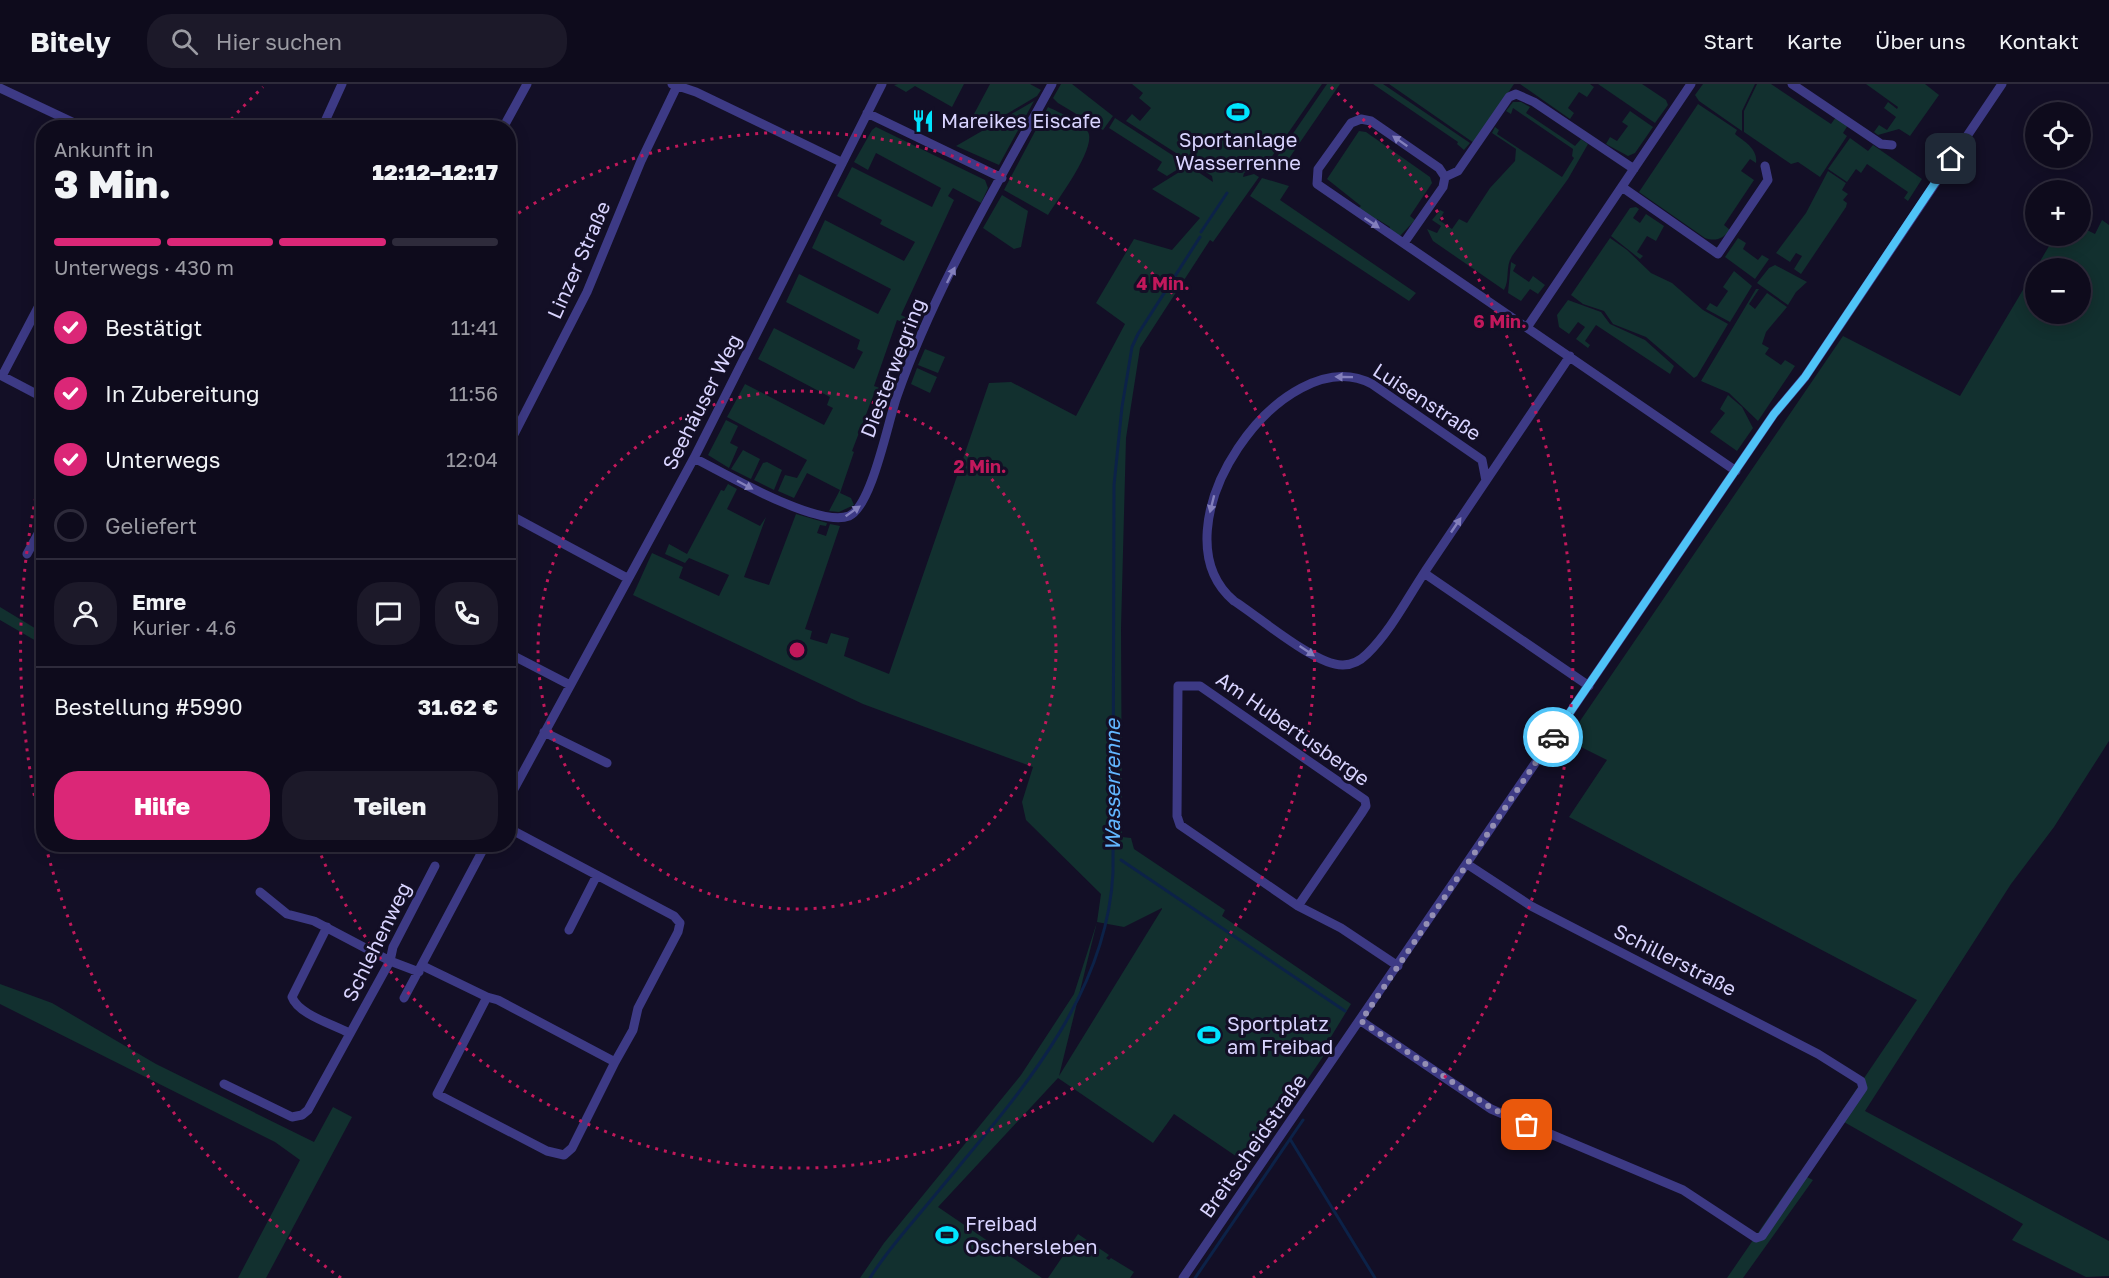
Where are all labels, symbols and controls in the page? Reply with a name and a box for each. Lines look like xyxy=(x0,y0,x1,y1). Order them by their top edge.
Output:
search box xyxy=(147,14,567,68)
text: Bitely xyxy=(30,25,111,58)
icon: search xyxy=(168,25,201,58)
text: Hier suchen xyxy=(216,28,342,55)
text: Start xyxy=(1703,28,1754,54)
text: Karte xyxy=(1787,28,1842,54)
text: Über uns xyxy=(1875,28,1966,54)
text: Kontakt xyxy=(1999,28,2079,54)
sports icon: Sportanlage Wasserrenne xyxy=(1225,99,1251,125)
map controls xyxy=(2025,102,2091,324)
button: locate xyxy=(2025,102,2091,168)
restaurant icon: Mareikes Eiscafe xyxy=(910,108,936,134)
place label: Mareikes Eiscafe xyxy=(941,108,1101,132)
place label: Sportanlage Wasserrenne xyxy=(1175,127,1301,174)
pin xyxy=(1925,133,1976,184)
one-way arrow xyxy=(1392,135,1408,147)
text: Ankunft in xyxy=(54,137,154,161)
icon: home xyxy=(1934,142,1967,175)
text: 12:12–12:17 xyxy=(372,158,498,185)
text: 3 Min. xyxy=(54,160,171,207)
button: + xyxy=(2025,180,2091,246)
street label: Linzer Straße xyxy=(541,197,615,322)
one-way arrow xyxy=(1363,217,1380,228)
text: Unterwegs · 430 m xyxy=(54,255,234,279)
button: − xyxy=(2025,258,2091,324)
one-way arrow xyxy=(945,266,955,284)
text: 4 Min. xyxy=(1136,272,1190,294)
street label: Diesterwegring xyxy=(855,295,930,441)
text: 6 Min. xyxy=(1473,310,1527,332)
icon: check xyxy=(54,311,87,344)
text: Bestätigt xyxy=(105,314,202,341)
text: 11:41 xyxy=(451,315,498,339)
street label: Seehäuser Weg xyxy=(657,330,746,473)
street label: Luisenstraße xyxy=(1369,357,1486,445)
one-way arrow xyxy=(1335,372,1354,382)
icon: check xyxy=(54,377,87,410)
text: In Zubereitung xyxy=(105,380,260,407)
text: 11:56 xyxy=(449,381,498,405)
icon: check xyxy=(54,443,87,476)
text: Unterwegs xyxy=(105,446,221,473)
text: 12:04 xyxy=(446,447,498,471)
text: 2 Min. xyxy=(953,455,1007,477)
one-way arrow xyxy=(737,480,754,490)
one-way arrow xyxy=(1207,495,1217,513)
one-way arrow xyxy=(844,505,860,517)
text: Geliefert xyxy=(105,512,197,539)
one-way arrow xyxy=(1451,516,1462,533)
button: person xyxy=(54,582,117,645)
button: chat xyxy=(357,582,420,645)
button: phone xyxy=(435,582,498,645)
text: Emre xyxy=(132,588,186,615)
text: Kurier · 4.6 xyxy=(132,615,236,639)
centre of rings xyxy=(787,640,807,660)
one-way arrow xyxy=(1299,645,1315,656)
street label: Am Hubertusberge xyxy=(1212,666,1375,790)
text: Bestellung #5990 xyxy=(54,693,243,720)
text: 31.62 € xyxy=(418,693,498,720)
courier xyxy=(1523,707,1583,767)
water label: Wasserrenne xyxy=(1099,717,1125,851)
icon: car xyxy=(1537,721,1570,754)
button: Hilfe xyxy=(54,771,270,840)
button: Teilen xyxy=(282,771,498,840)
street label: Schlehenweg xyxy=(337,878,415,1005)
street label: Schillerstraße xyxy=(1610,918,1741,1000)
place label: Sportplatz am Freibad xyxy=(1227,1011,1333,1058)
sports icon: Sportplatz am Freibad xyxy=(1196,1022,1222,1048)
street label: Breitscheidstraße xyxy=(1194,1069,1311,1222)
pin xyxy=(1501,1099,1552,1150)
icon: bag xyxy=(1510,1108,1543,1141)
place label: Freibad Oschersleben xyxy=(965,1211,1098,1258)
sports icon: Freibad Oschersleben xyxy=(934,1222,960,1248)

